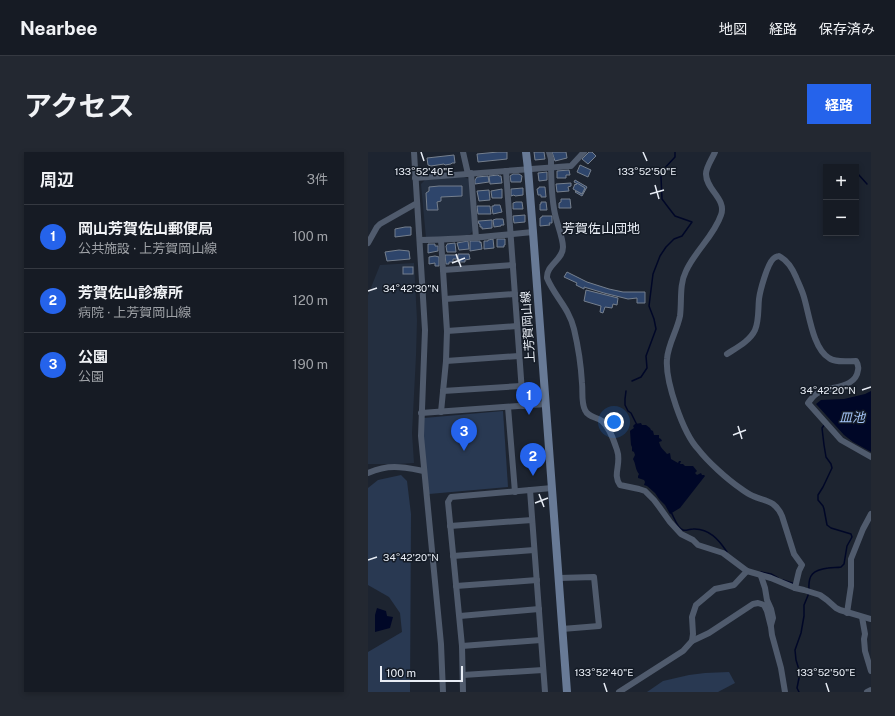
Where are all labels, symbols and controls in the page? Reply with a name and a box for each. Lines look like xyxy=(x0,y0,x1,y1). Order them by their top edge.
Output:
text: Nearbee xyxy=(20,17,98,39)
text: 地図 xyxy=(719,21,747,37)
text: 経路 xyxy=(769,21,797,37)
text: 保存済み xyxy=(819,21,875,37)
button: 経路 xyxy=(807,84,871,124)
text: アクセス xyxy=(24,89,135,122)
map controls xyxy=(823,164,859,236)
button: + xyxy=(823,164,859,200)
text: 133°52'40"E xyxy=(395,165,453,177)
text: 133°52'50"E xyxy=(617,165,677,177)
text: 周辺 xyxy=(40,170,74,190)
text: 3件 xyxy=(307,172,328,187)
button: − xyxy=(823,200,859,236)
text: 岡山芳賀佐山郵便局 xyxy=(78,220,213,237)
district label: 芳賀佐山団地 xyxy=(562,221,640,236)
text: 1 xyxy=(50,229,56,244)
text: 100 m xyxy=(292,229,328,244)
text: 公共施設 · 上芳賀岡山線 xyxy=(78,241,217,256)
text: 34°42'30"N xyxy=(383,282,439,294)
text: 芳賀佐山診療所 xyxy=(78,284,183,301)
street label: 上芳賀岡山線 xyxy=(519,291,537,363)
text: 2 xyxy=(49,293,57,308)
text: 120 m xyxy=(293,293,328,308)
text: 病院 · 上芳賀岡山線 xyxy=(78,305,191,320)
text: 公園 xyxy=(78,348,108,365)
text: 3 xyxy=(49,357,57,372)
text: 190 m xyxy=(292,357,328,372)
text: 公園 xyxy=(78,369,104,384)
pin: 1 xyxy=(516,382,542,415)
text: 34°42'20"N xyxy=(800,384,856,396)
water label: 皿池 xyxy=(839,410,867,425)
your location xyxy=(604,412,624,432)
pin: 3 xyxy=(451,418,477,451)
pin: 2 xyxy=(520,443,546,476)
text: 34°42'20"N xyxy=(383,551,439,563)
scale bar xyxy=(380,664,463,683)
text: 133°52'40"E xyxy=(575,666,633,678)
text: 133°52'50"E xyxy=(796,666,856,678)
text: 100 m xyxy=(386,667,416,679)

